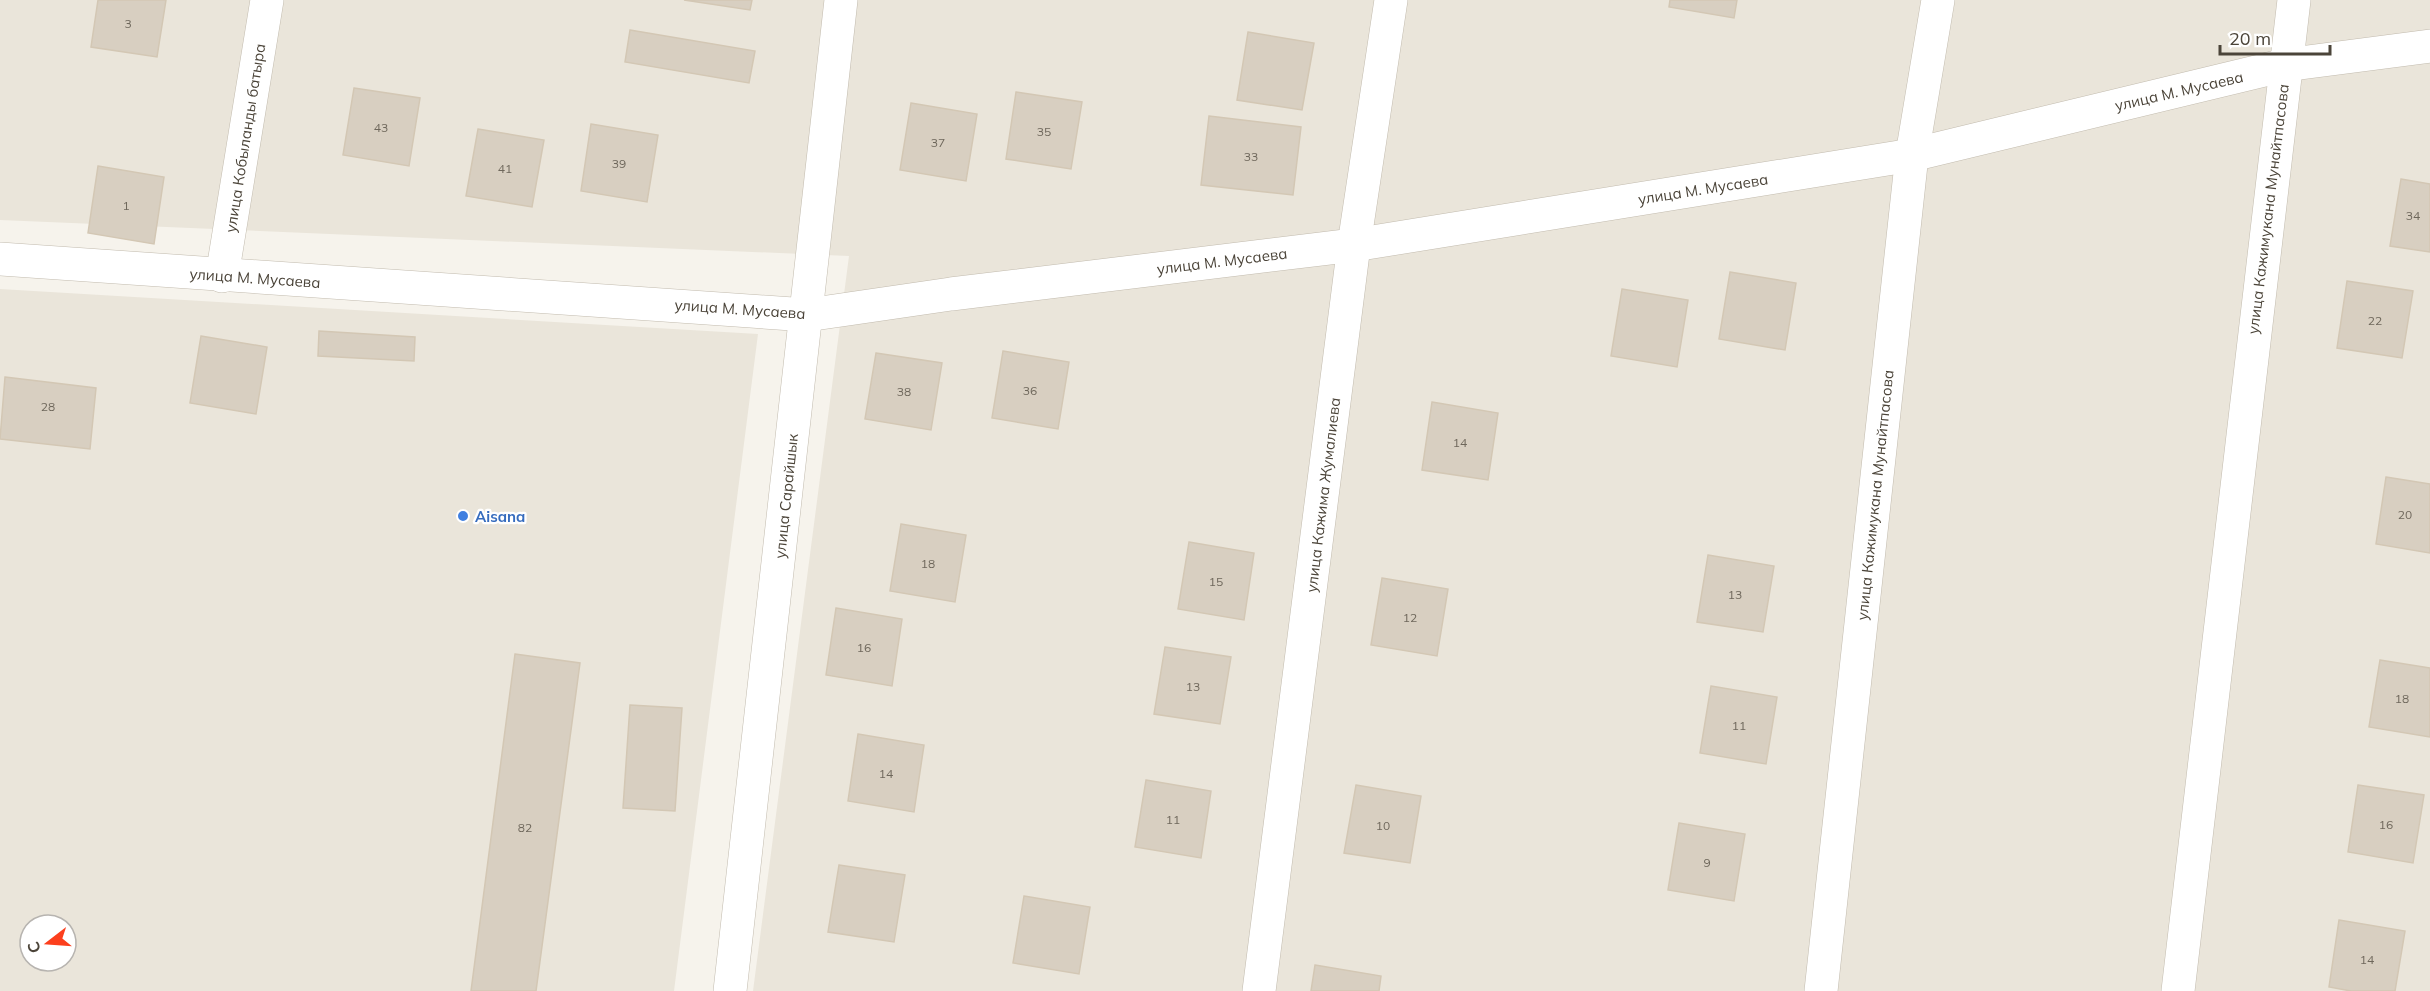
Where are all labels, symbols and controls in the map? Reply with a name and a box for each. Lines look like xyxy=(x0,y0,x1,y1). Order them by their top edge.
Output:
house number: 3 xyxy=(124,16,132,31)
scale bar xyxy=(2220,18,2330,56)
text: 20 m xyxy=(2229,27,2271,50)
street label: улица Кобыланды батыра xyxy=(221,42,269,234)
street label: улица М. Мусаева xyxy=(2113,67,2245,115)
street label: улица Кажимукана Мунайтпасова xyxy=(2243,83,2293,335)
house number: 43 xyxy=(374,120,388,135)
house number: 35 xyxy=(1037,124,1051,139)
house number: 37 xyxy=(931,135,945,150)
house number: 33 xyxy=(1244,149,1258,164)
house number: 39 xyxy=(612,156,626,171)
house number: 41 xyxy=(498,161,512,176)
street label: улица М. Мусаева xyxy=(1637,169,1769,209)
house number: 1 xyxy=(122,198,130,213)
house number: 34 xyxy=(2406,208,2420,223)
street label: улица М. Мусаева xyxy=(1156,244,1288,278)
street label: улица М. Мусаева xyxy=(189,264,321,292)
street label: улица М. Мусаева xyxy=(674,295,806,323)
house number: 22 xyxy=(2368,313,2382,328)
street label: улица Кажимукана Мунайтпасова xyxy=(1852,369,1898,621)
house number: 36 xyxy=(1023,383,1037,398)
house number: 38 xyxy=(897,384,911,399)
street label: улица Кажима Жумалиева xyxy=(1302,396,1344,594)
house number: 28 xyxy=(41,399,55,414)
street label: улица Сарайшык xyxy=(770,432,802,559)
house number: 14 xyxy=(1453,435,1467,450)
place label: Aisana xyxy=(475,507,525,526)
house number: 20 xyxy=(2398,507,2412,522)
marker: Aisana xyxy=(456,509,470,523)
house number: 18 xyxy=(921,556,935,571)
house number: 15 xyxy=(1209,574,1223,589)
house number: 13 xyxy=(1728,587,1742,602)
house number: 12 xyxy=(1403,610,1417,625)
house number: 16 xyxy=(857,640,871,655)
house number: 13 xyxy=(1186,679,1200,694)
house number: 18 xyxy=(2395,691,2409,706)
house number: 11 xyxy=(1732,718,1746,733)
house number: 14 xyxy=(879,766,893,781)
house number: 11 xyxy=(1166,812,1180,827)
house number: 16 xyxy=(2379,817,2393,832)
house number: 10 xyxy=(1376,818,1390,833)
house number: 82 xyxy=(518,820,532,835)
house number: 9 xyxy=(1703,855,1711,870)
north arrow xyxy=(18,913,78,973)
text: С xyxy=(22,939,45,956)
house number: 14 xyxy=(2360,952,2374,967)

